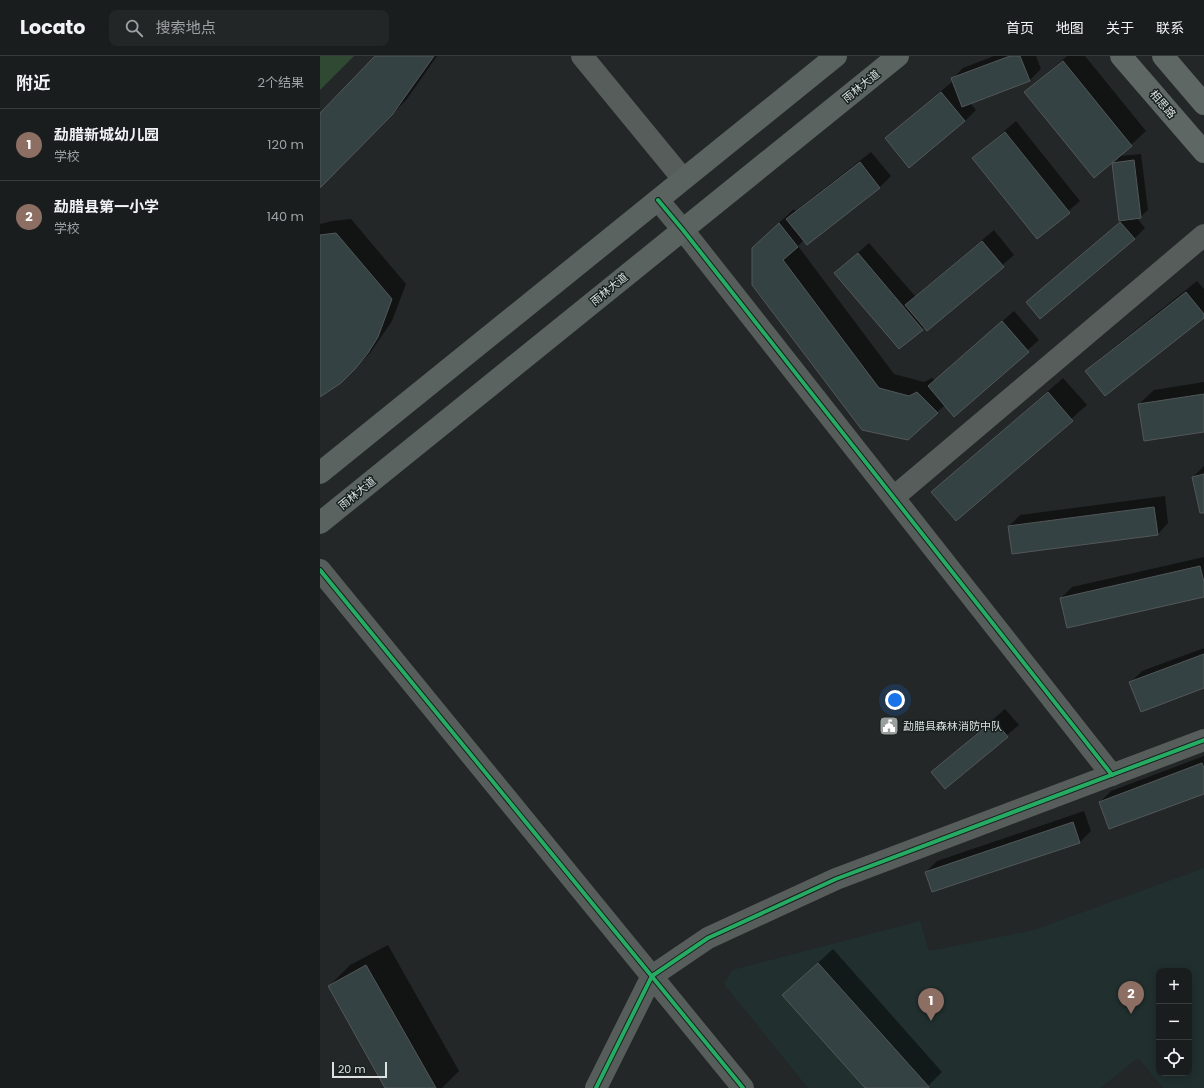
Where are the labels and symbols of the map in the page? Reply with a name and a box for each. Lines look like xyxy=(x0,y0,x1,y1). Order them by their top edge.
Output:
street label: 雨林大道 xyxy=(839,66,883,106)
street label: 相思路 xyxy=(1146,86,1180,122)
street label: 雨林大道 xyxy=(587,269,631,309)
street label: 雨林大道 xyxy=(335,473,379,513)
your location xyxy=(885,690,905,710)
public building icon: 勐腊县森林消防中队 xyxy=(878,715,900,737)
place label: 勐腊县森林消防中队 xyxy=(903,718,1002,734)
pin: 2 xyxy=(1118,981,1144,1014)
pin: 1 xyxy=(918,988,944,1021)
scale bar xyxy=(332,1060,387,1079)

